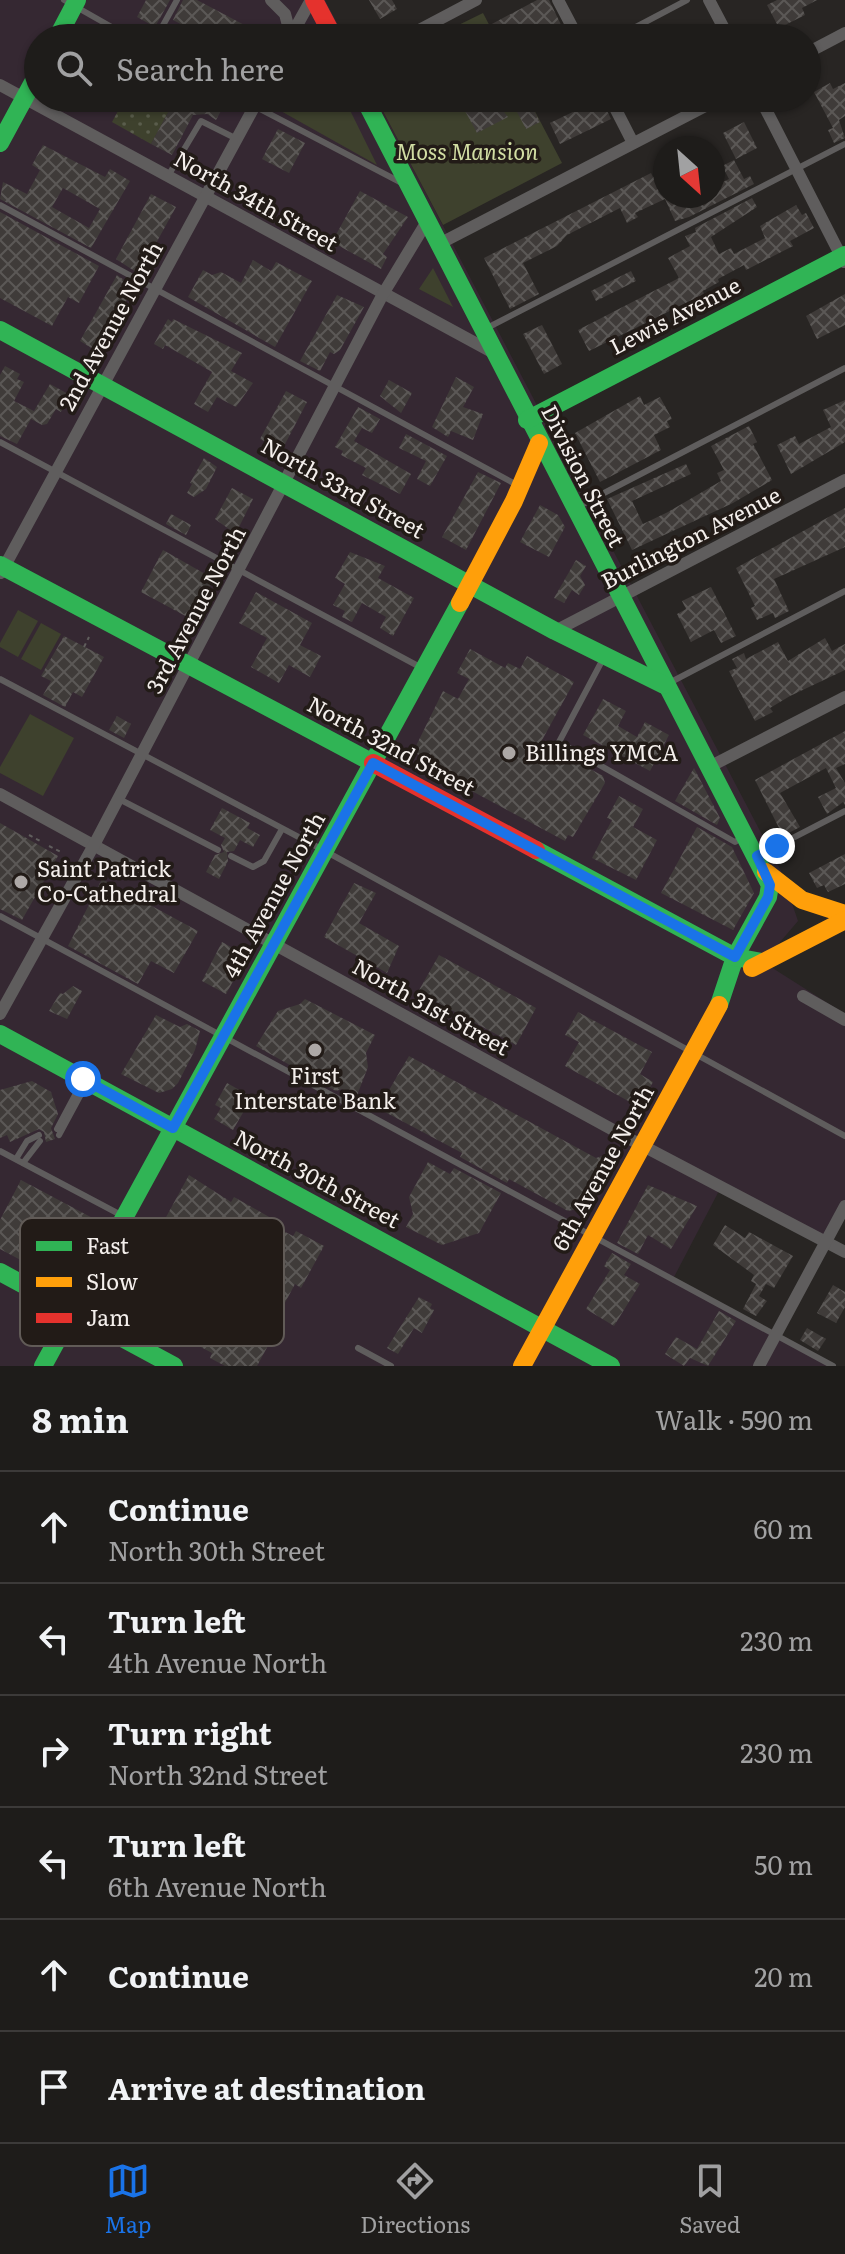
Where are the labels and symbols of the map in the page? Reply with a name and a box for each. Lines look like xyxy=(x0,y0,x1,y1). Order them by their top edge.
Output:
park label: Moss Mansion xyxy=(396,134,538,167)
north arrow xyxy=(653,136,725,208)
street label: North 34th Street xyxy=(169,141,345,259)
street label: 2nd Avenue North xyxy=(49,235,170,416)
street label: Lewis Avenue xyxy=(603,267,746,362)
street label: Division Street xyxy=(534,398,634,552)
street label: North 33rd Street xyxy=(256,428,432,545)
street label: Burlington Avenue xyxy=(595,477,786,596)
street label: 3rd Avenue North xyxy=(137,520,253,699)
street label: North 32nd Street xyxy=(302,686,482,803)
place label: Billings YMCA xyxy=(525,735,678,768)
marker: Billings YMCA xyxy=(500,744,518,762)
street label: 4th Avenue North xyxy=(213,805,332,983)
route end xyxy=(759,828,795,864)
place label: Saint Patrick Co-Cathedral xyxy=(37,851,177,909)
marker: Saint Patrick Co-Cathedral xyxy=(12,873,30,891)
street label: North 31st Street xyxy=(347,949,516,1063)
marker: First Interstate Bank xyxy=(306,1041,324,1059)
place label: First Interstate Bank xyxy=(234,1058,396,1116)
route start xyxy=(65,1061,101,1097)
street label: 6th Avenue North xyxy=(542,1078,661,1256)
street label: North 30th Street xyxy=(229,1120,407,1235)
legend xyxy=(20,1218,284,1346)
text: Fast xyxy=(86,1228,129,1261)
text: Slow xyxy=(86,1264,138,1297)
text: Jam xyxy=(86,1300,130,1333)

